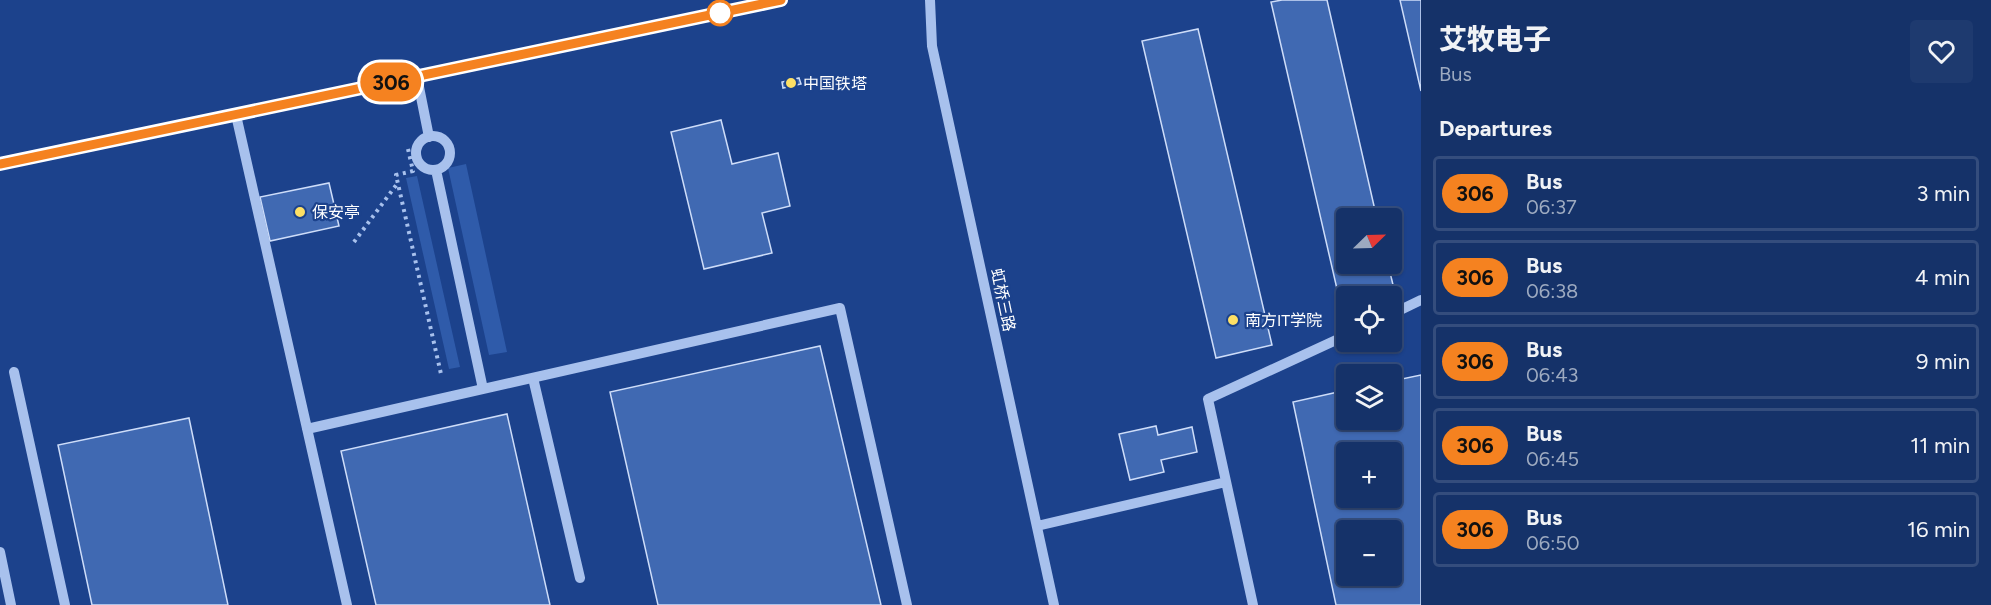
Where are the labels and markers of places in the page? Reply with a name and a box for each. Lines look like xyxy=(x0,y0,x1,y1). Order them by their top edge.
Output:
unlabelled marker xyxy=(707,0,733,26)
place label: 中国铁塔 xyxy=(803,74,867,93)
marker: 中国铁塔 xyxy=(784,76,798,90)
place label: 保安亭 xyxy=(312,203,360,222)
marker: 保安亭 xyxy=(293,205,307,219)
place label: 南方IT学院 xyxy=(1245,311,1322,330)
marker: 南方IT学院 xyxy=(1226,313,1240,327)

